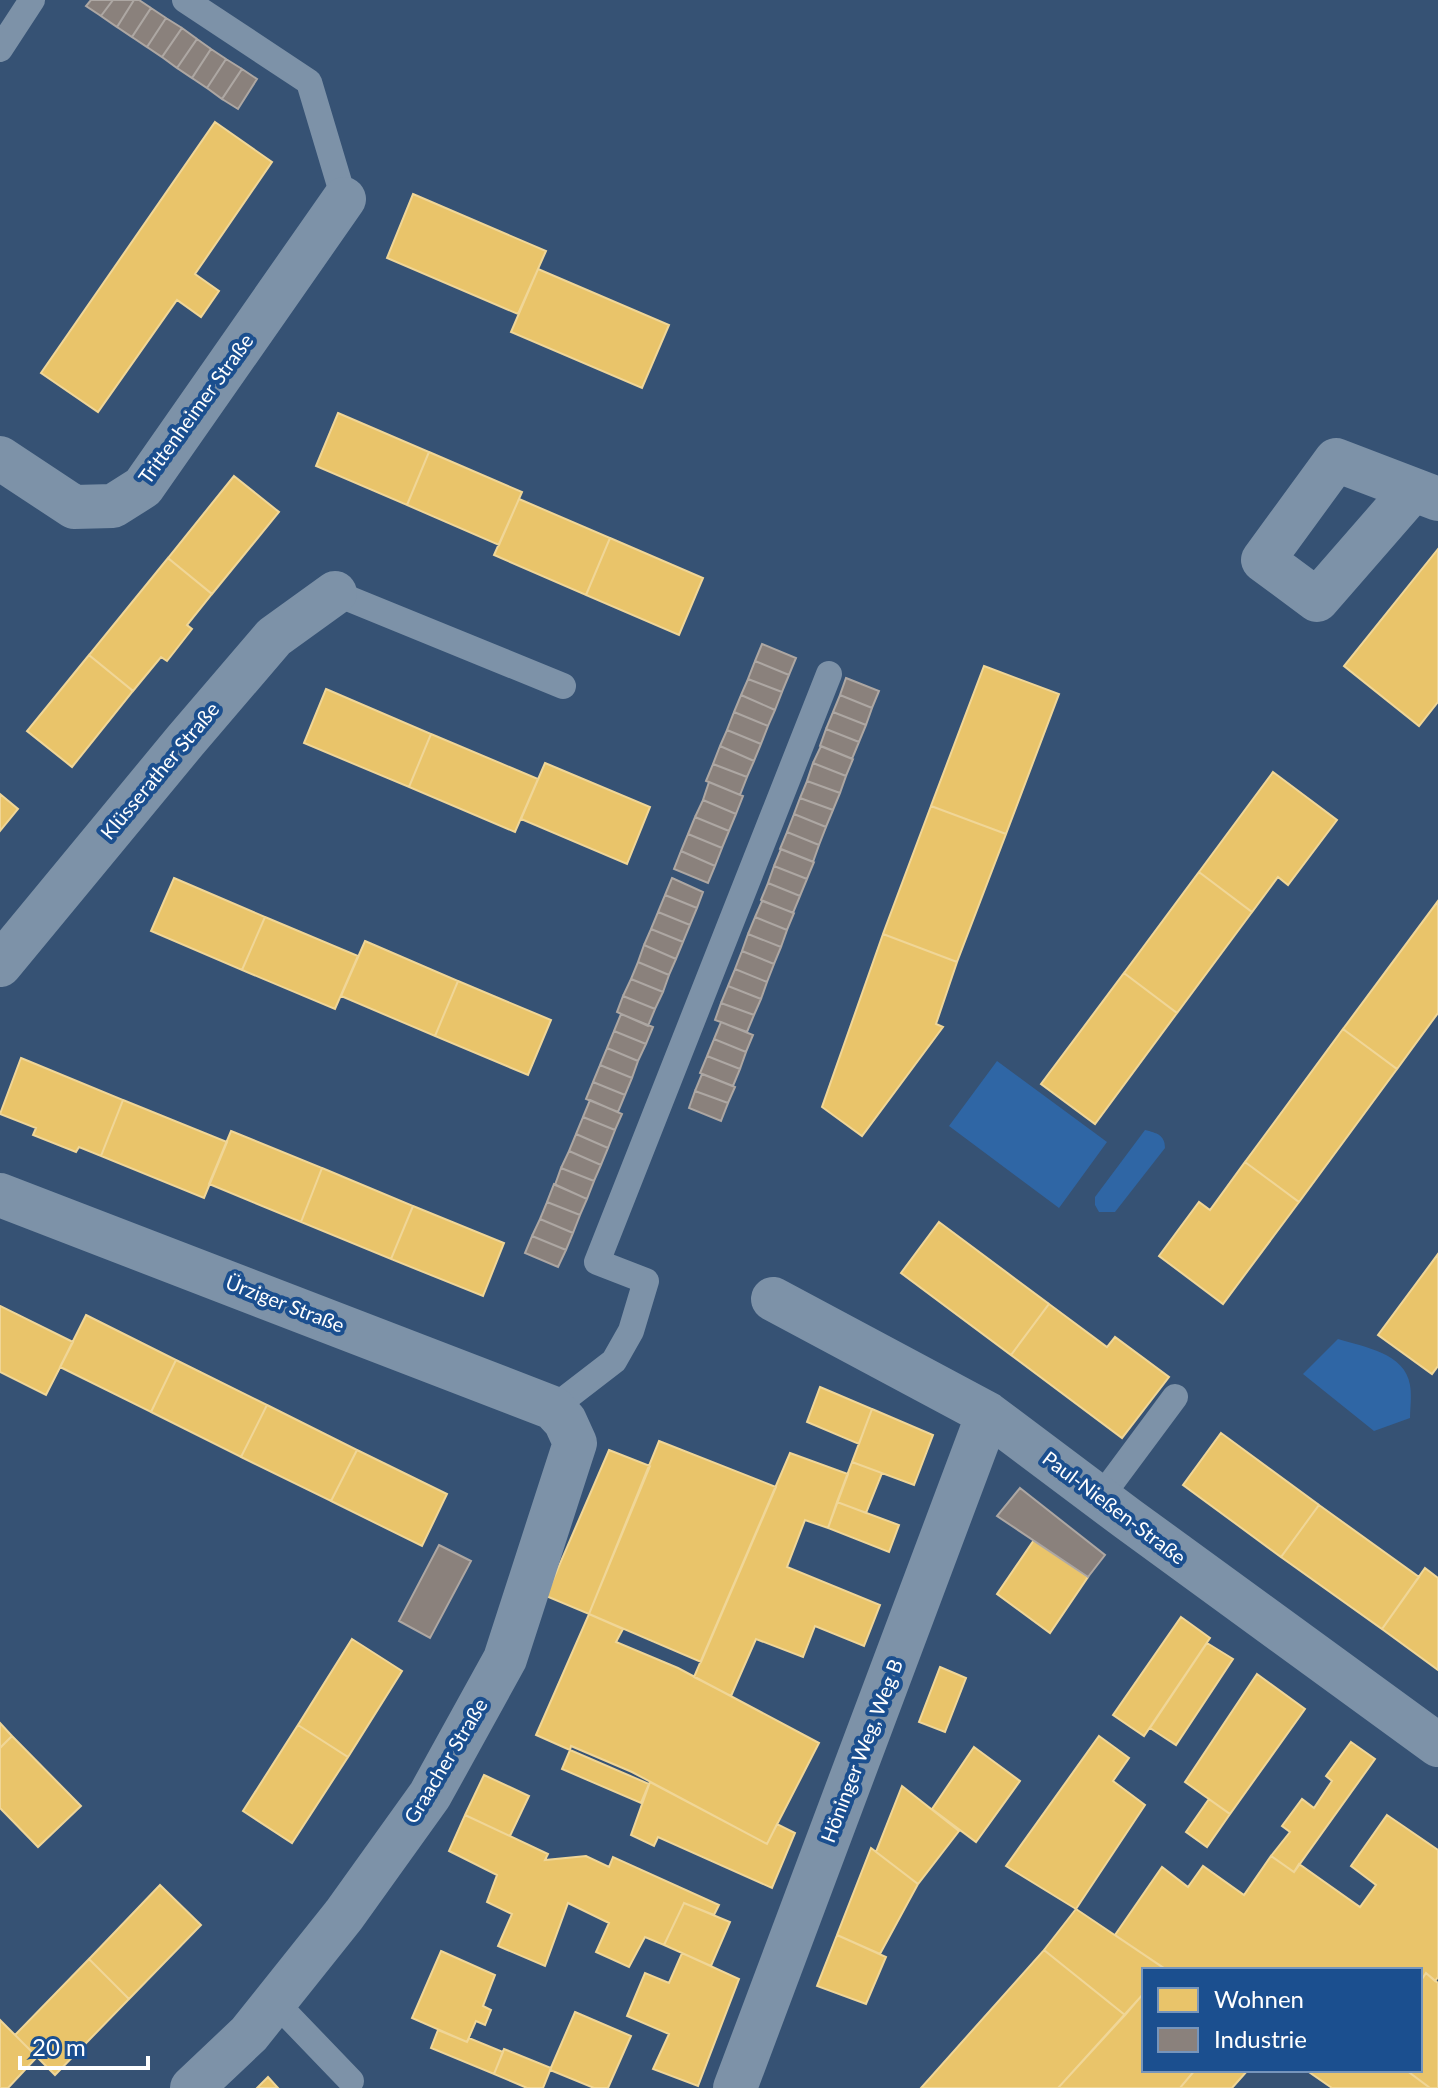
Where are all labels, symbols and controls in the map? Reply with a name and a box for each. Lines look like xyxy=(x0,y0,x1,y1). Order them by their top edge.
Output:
street label: Trittenheimer Straße xyxy=(133,329,258,488)
street label: Klüsserather Straße xyxy=(95,697,224,844)
street label: Ürziger Straße xyxy=(223,1269,348,1337)
street label: Paul-Nießen-Straße xyxy=(1038,1446,1191,1569)
street label: Höninger Weg, Weg B xyxy=(815,1656,907,1846)
street label: Graacher Straße xyxy=(398,1694,492,1827)
legend xyxy=(1142,1968,1422,2072)
text: Wohnen xyxy=(1214,1984,1304,2013)
scale bar xyxy=(20,2020,148,2070)
text: Industrie xyxy=(1214,2024,1307,2053)
text: 20 m xyxy=(32,2032,86,2061)

